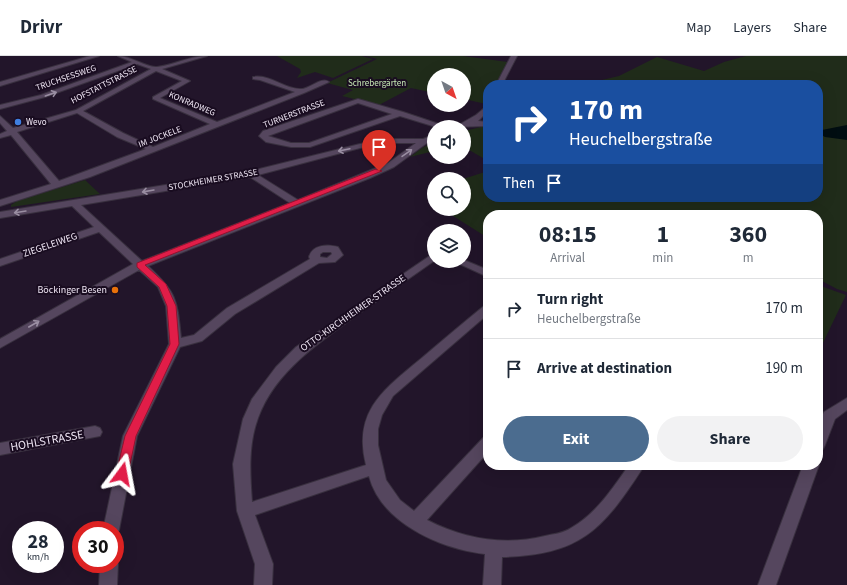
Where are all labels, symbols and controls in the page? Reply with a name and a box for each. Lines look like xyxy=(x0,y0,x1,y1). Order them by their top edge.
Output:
text: Drivr xyxy=(20,14,62,41)
text: Map xyxy=(686,18,711,38)
text: Layers xyxy=(733,18,771,38)
text: Share xyxy=(793,18,827,38)
street label: TRUCHSESSWEG xyxy=(34,62,98,94)
street label: HOFSTATTSTRASSE xyxy=(69,63,139,107)
north arrow xyxy=(427,68,471,112)
map controls xyxy=(427,68,471,268)
park label: Schrebergärten xyxy=(348,77,406,90)
street label: KONRADWEG xyxy=(167,88,217,120)
one-way arrow xyxy=(45,89,57,97)
text: 170 m xyxy=(569,90,643,130)
street label: TURNERSTRASSE xyxy=(261,96,327,132)
icon: right xyxy=(503,96,555,148)
place label: Wevo xyxy=(26,116,47,129)
marker: Wevo xyxy=(13,117,23,127)
button: sound xyxy=(427,120,471,164)
street label: IM JOCKELE xyxy=(137,123,184,151)
text: Heuchelbergstraße xyxy=(569,127,712,152)
pin xyxy=(362,130,396,171)
icon: arrive xyxy=(368,136,390,158)
one-way arrow xyxy=(338,146,351,154)
one-way arrow xyxy=(402,149,413,157)
street label: STOCKHEIMER STRASSE xyxy=(167,166,259,194)
button: search xyxy=(427,172,471,216)
icon: arrive xyxy=(543,172,565,194)
text: Then xyxy=(503,173,535,194)
one-way arrow xyxy=(142,187,155,195)
one-way arrow xyxy=(14,208,27,216)
text: 08:15 xyxy=(539,217,597,252)
text: 1 xyxy=(657,217,669,252)
text: 360 xyxy=(729,217,767,252)
button: layers xyxy=(427,224,471,268)
street label: ZIEGELEIWEG xyxy=(21,229,79,261)
text: Arrival xyxy=(550,249,585,267)
text: min xyxy=(652,249,673,267)
text: m xyxy=(743,249,754,267)
street label: OTTO-KIRCHHEIMER-STRASSE xyxy=(298,271,408,355)
place label: Böckinger Besen xyxy=(37,283,107,297)
marker: Böckinger Besen xyxy=(110,285,120,295)
text: Turn right xyxy=(537,289,603,310)
icon: right xyxy=(503,298,525,320)
text: 170 m xyxy=(765,298,803,319)
text: Heuchelbergstraße xyxy=(537,310,641,328)
one-way arrow xyxy=(28,320,40,328)
icon: arrive xyxy=(503,358,525,380)
text: Arrive at destination xyxy=(537,358,672,379)
text: 190 m xyxy=(765,358,803,379)
button: Exit xyxy=(503,416,649,462)
button: Share xyxy=(657,416,803,462)
street label: HOHLSTRASSE xyxy=(9,426,85,456)
position arrow xyxy=(101,453,143,495)
speed limit sign: 30 xyxy=(72,521,124,573)
text: 28 xyxy=(27,528,49,556)
text: km/h xyxy=(27,550,49,564)

